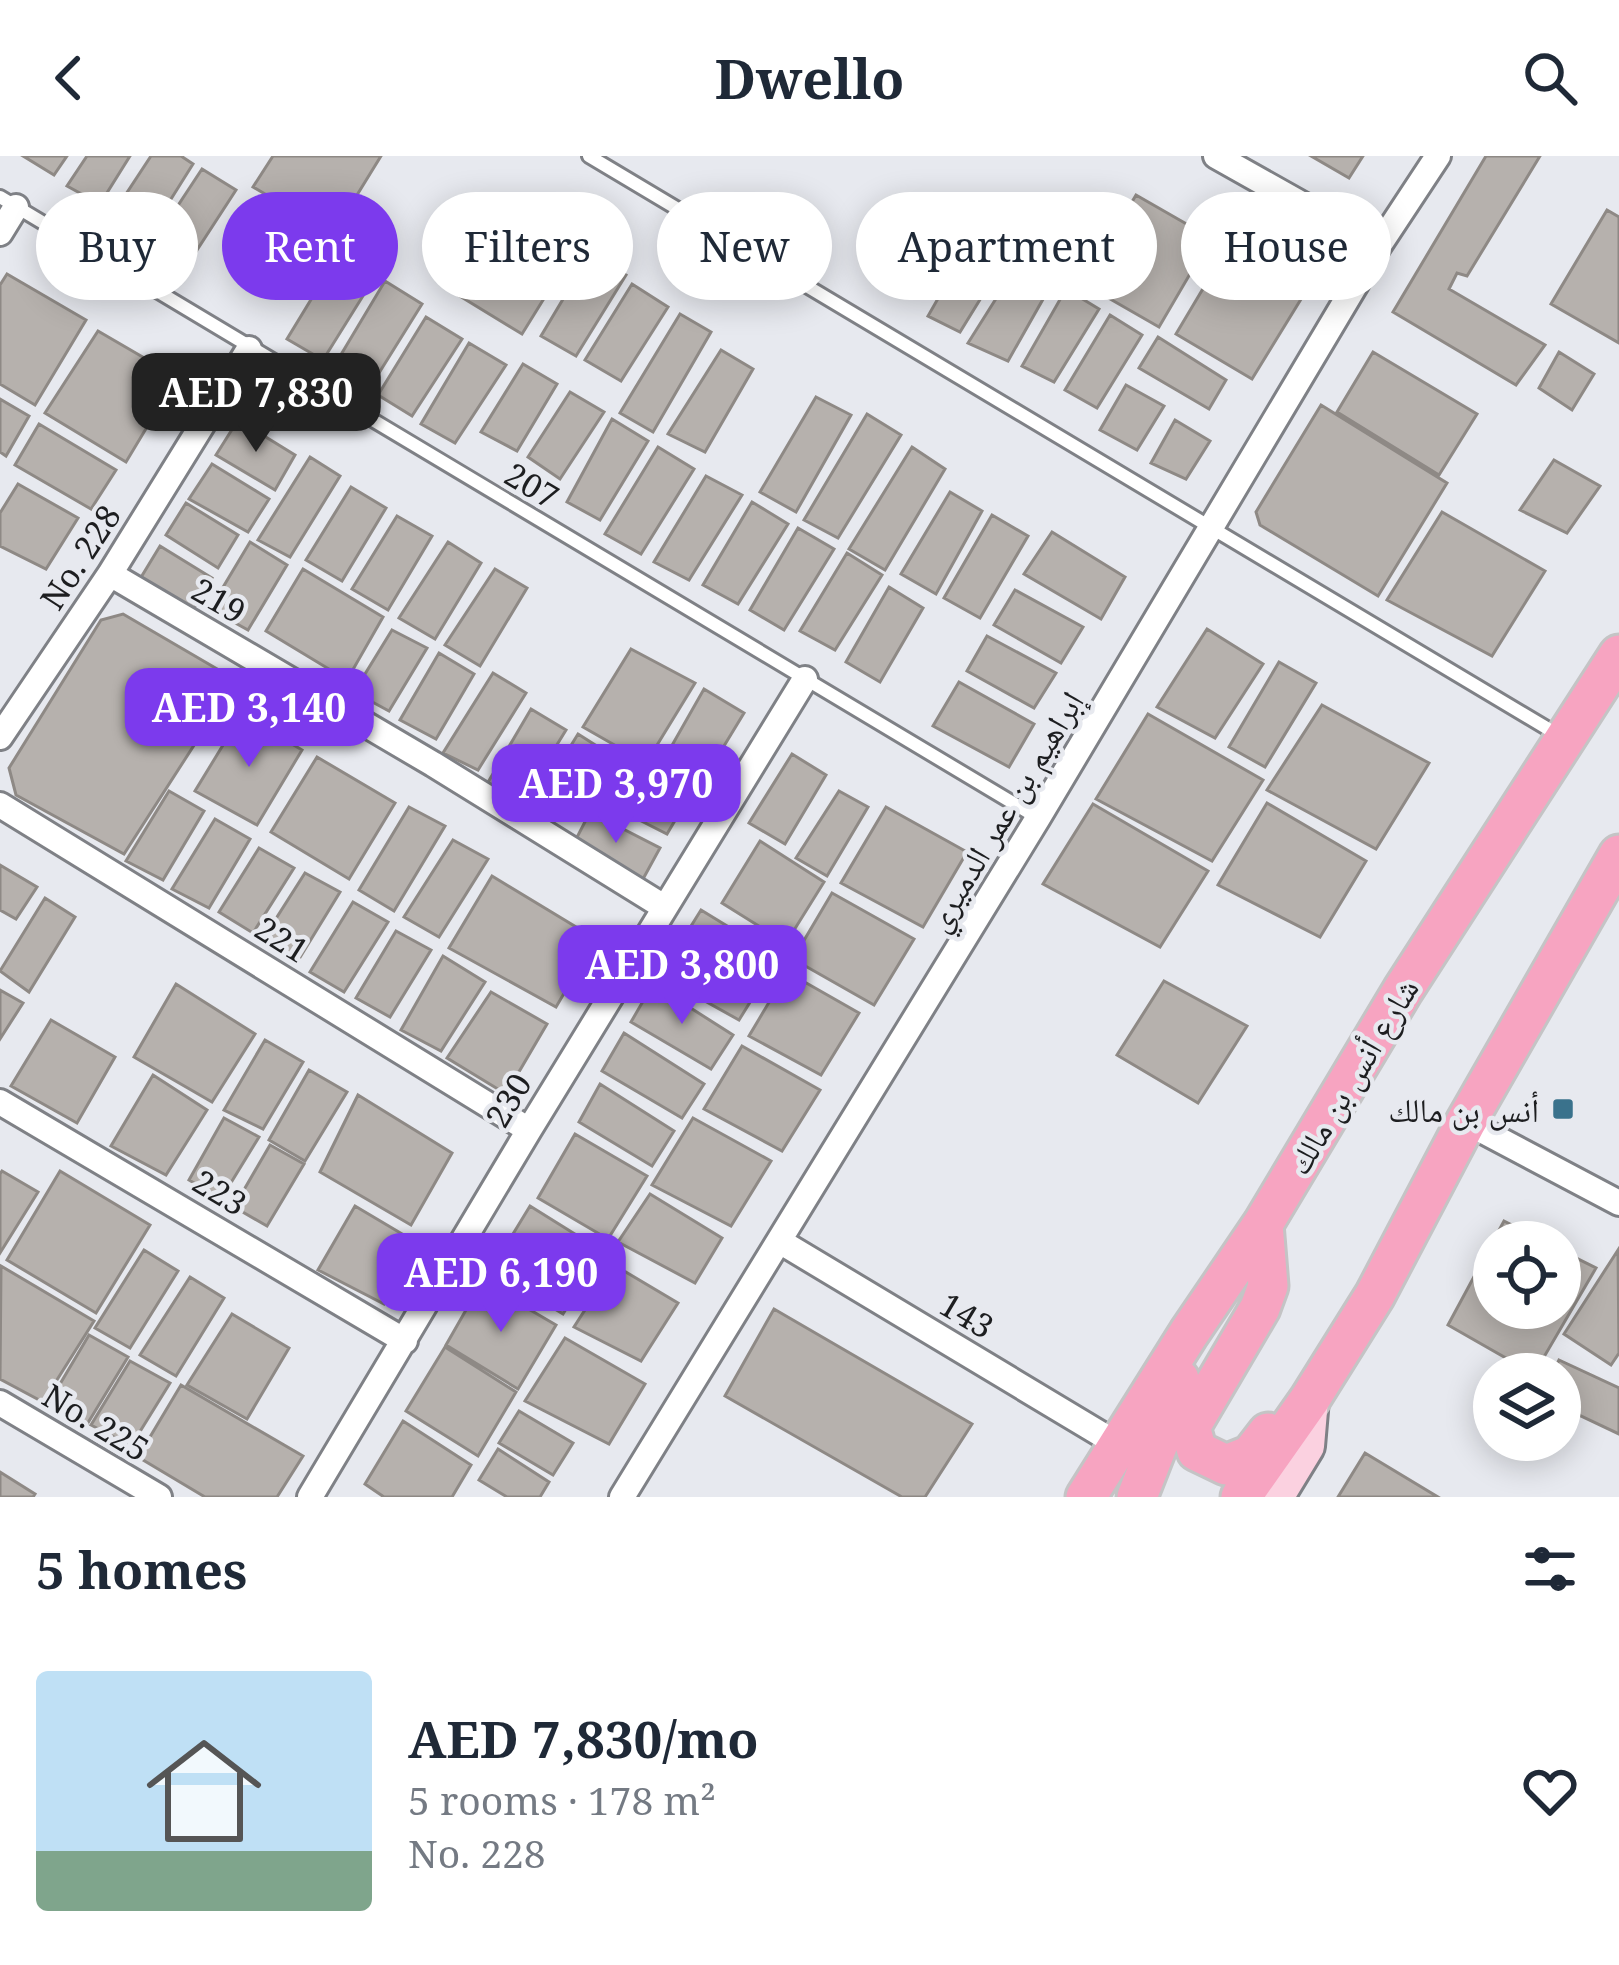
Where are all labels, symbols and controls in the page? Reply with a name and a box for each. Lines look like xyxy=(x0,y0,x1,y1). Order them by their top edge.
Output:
text: Dwello xyxy=(715,41,904,115)
icon: back xyxy=(36,45,102,111)
icon: search xyxy=(1517,45,1583,111)
chip: Buy xyxy=(36,192,198,300)
chip: Rent xyxy=(222,192,398,300)
chip: Filters xyxy=(422,192,633,300)
chip: New xyxy=(657,192,832,300)
chip: Apartment xyxy=(856,192,1157,300)
chip: House xyxy=(1181,192,1391,300)
pin: AED 7,830 xyxy=(119,353,393,455)
text: AED 7,830 xyxy=(159,365,353,418)
street label: 207 xyxy=(497,451,567,519)
street label: No. 228 xyxy=(29,496,131,618)
street label: 219 xyxy=(184,567,254,633)
pin: AED 3,140 xyxy=(112,668,386,770)
text: AED 3,140 xyxy=(152,680,346,733)
street label: إبراهيم بن عمر الدميري xyxy=(914,682,1097,942)
pin: AED 3,970 xyxy=(479,744,753,846)
text: AED 3,970 xyxy=(519,756,713,809)
street label: 221 xyxy=(247,905,317,973)
pin: AED 3,800 xyxy=(545,925,819,1027)
text: AED 3,800 xyxy=(585,937,779,990)
street label: شارع أنس بن مالك xyxy=(1276,969,1428,1183)
street label: 230 xyxy=(474,1065,542,1135)
place label: أنس بن مالك xyxy=(1388,1087,1539,1132)
marker: أنس بن مالك xyxy=(1550,1096,1576,1122)
street label: 223 xyxy=(185,1158,255,1226)
map controls xyxy=(1473,1221,1581,1461)
button: locate xyxy=(1473,1221,1581,1329)
pin: AED 6,190 xyxy=(364,1233,638,1335)
text: AED 6,190 xyxy=(404,1245,598,1298)
street label: 143 xyxy=(932,1281,1002,1349)
button: layers xyxy=(1473,1353,1581,1461)
street label: No. 225 xyxy=(35,1373,157,1471)
text: 5 homes xyxy=(36,1534,247,1604)
icon: filters xyxy=(1517,1536,1583,1602)
text: AED 7,830/mo xyxy=(408,1703,759,1773)
icon: home xyxy=(132,1719,276,1863)
icon: heart xyxy=(1517,1758,1583,1824)
text: 5 rooms · 178 m² xyxy=(408,1773,716,1826)
text: No. 228 xyxy=(408,1826,546,1879)

